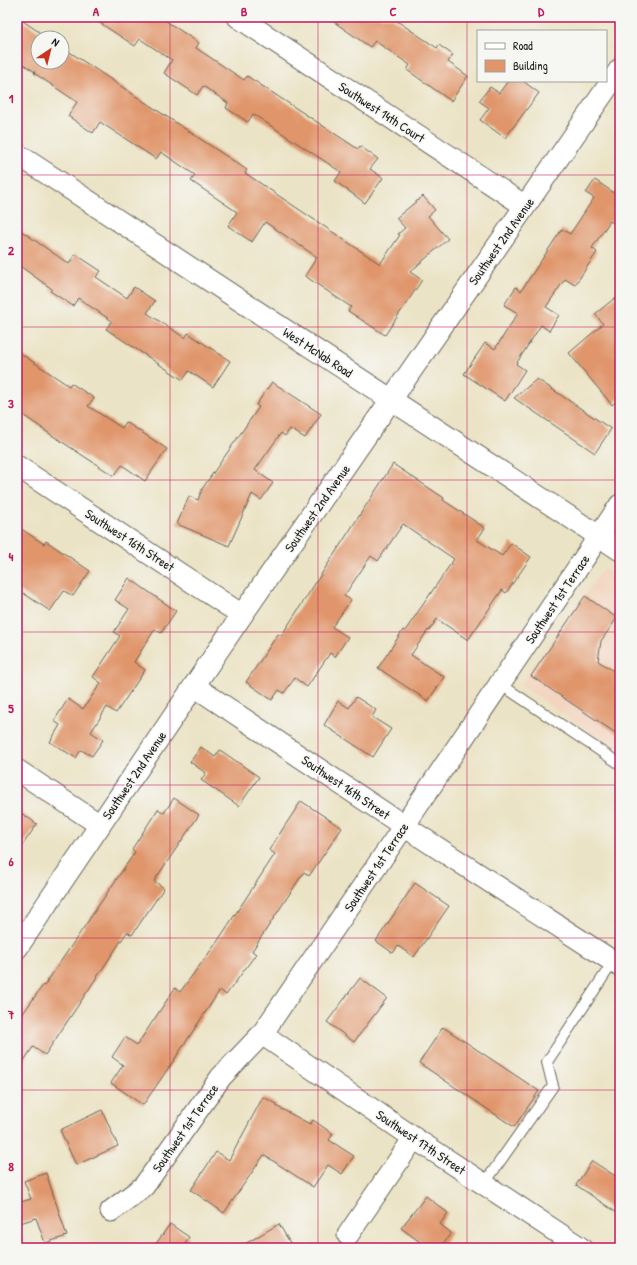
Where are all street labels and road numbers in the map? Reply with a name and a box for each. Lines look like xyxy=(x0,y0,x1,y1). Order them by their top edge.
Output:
street label: Southwest 14th Court xyxy=(335,77,429,147)
street label: Southwest 2nd Avenue xyxy=(464,194,538,288)
street label: West McNab Road xyxy=(280,323,356,381)
street label: Southwest 2nd Avenue xyxy=(280,461,354,555)
street label: Southwest 16th Street xyxy=(82,504,179,576)
street label: Southwest 1st Terrace xyxy=(521,551,593,647)
street label: Southwest 2nd Avenue xyxy=(98,727,170,823)
street label: Southwest 16th Street xyxy=(298,751,394,824)
street label: Southwest 1st Terrace xyxy=(340,819,412,915)
street label: Southwest 1st Terrace xyxy=(148,1080,222,1176)
street label: Southwest 17th Street xyxy=(373,1105,470,1179)

